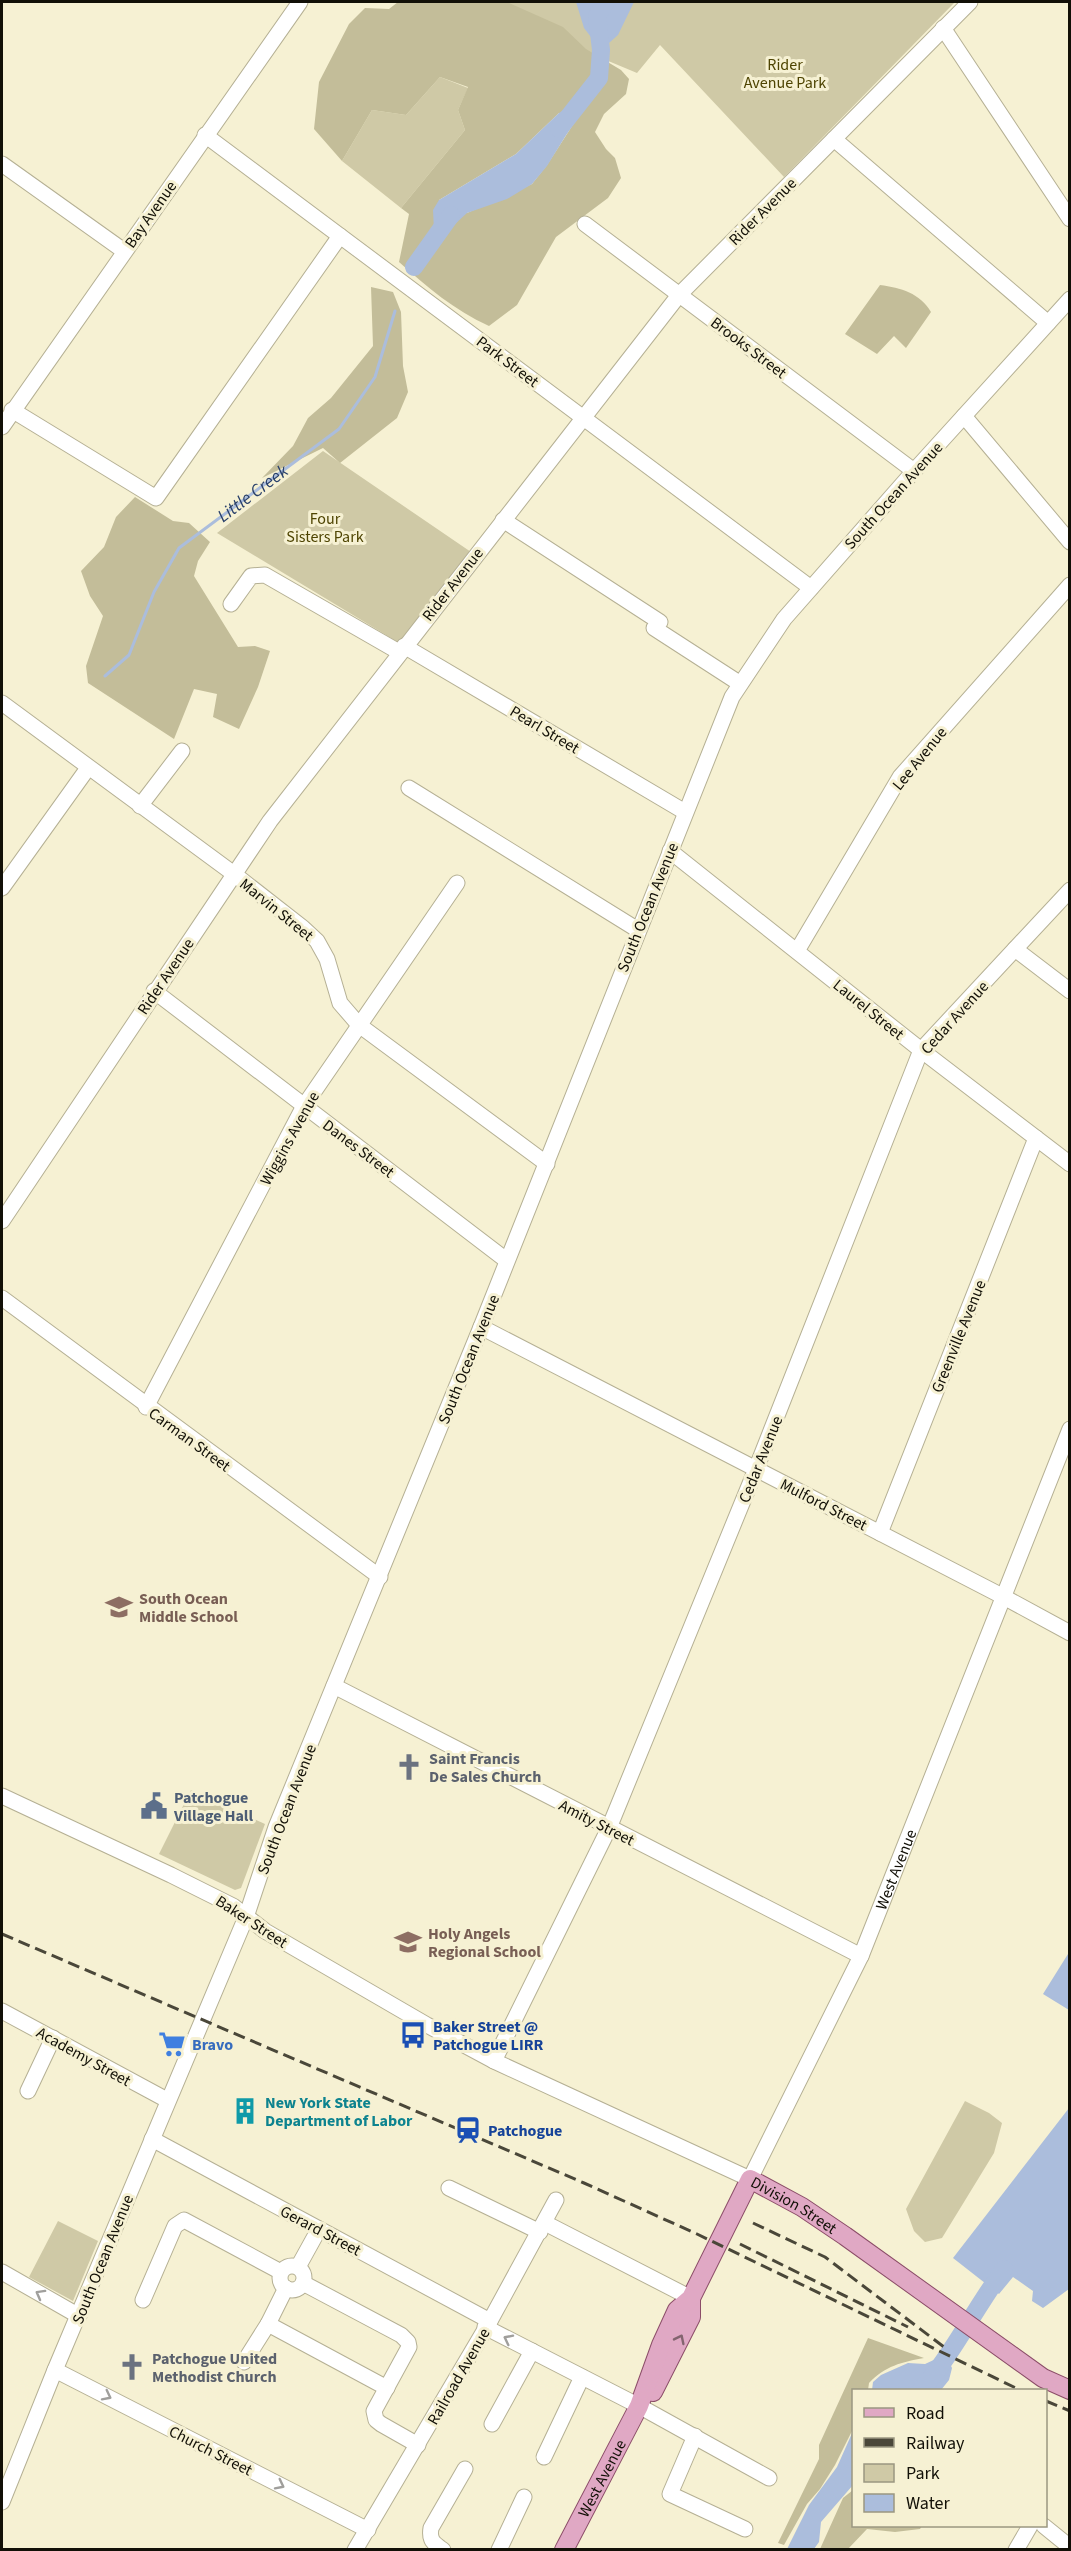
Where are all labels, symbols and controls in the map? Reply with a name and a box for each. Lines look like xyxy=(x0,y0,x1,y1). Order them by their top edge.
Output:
park label: Rider Avenue Park xyxy=(744,54,826,94)
street label: Rider Avenue xyxy=(724,173,802,251)
street label: Bay Avenue xyxy=(120,176,182,253)
street label: Brooks Street xyxy=(706,312,791,384)
street label: Park Street xyxy=(472,331,544,393)
street label: South Ocean Avenue xyxy=(839,437,948,554)
water label: Little Creek xyxy=(212,459,294,528)
park label: Four Sisters Park xyxy=(286,508,364,548)
street label: Rider Avenue xyxy=(417,543,489,626)
street label: Pearl Street xyxy=(506,701,584,760)
street label: Lee Avenue xyxy=(887,722,952,795)
street label: South Ocean Avenue xyxy=(612,839,684,975)
street label: Marvin Street xyxy=(235,873,318,947)
street label: Rider Avenue xyxy=(132,934,200,1019)
street label: Laurel Street xyxy=(828,974,909,1046)
street label: Cedar Avenue xyxy=(916,976,994,1059)
street label: Wiggins Avenue xyxy=(255,1087,325,1190)
street label: Danes Street xyxy=(318,1115,399,1183)
street label: Greenville Avenue xyxy=(926,1277,992,1396)
street label: South Ocean Avenue xyxy=(433,1291,505,1427)
street label: Carman Street xyxy=(144,1403,235,1477)
street label: Cedar Avenue xyxy=(733,1413,788,1506)
street label: Mulford Street xyxy=(776,1473,871,1537)
place label: South Ocean Middle School xyxy=(139,1588,238,1628)
school or university icon: South Ocean Middle School xyxy=(104,1592,134,1622)
street label: South Ocean Avenue xyxy=(252,1741,322,1878)
place label: Saint Francis De Sales Church xyxy=(429,1748,542,1788)
church icon: Saint Francis De Sales Church xyxy=(394,1752,424,1782)
place label: Patchogue Village Hall xyxy=(173,1787,253,1827)
public building icon: Patchogue Village Hall xyxy=(139,1791,169,1821)
street label: Amity Street xyxy=(555,1794,639,1852)
street label: West Avenue xyxy=(870,1826,922,1913)
street label: Baker Street xyxy=(211,1890,292,1954)
place label: Holy Angels Regional School xyxy=(428,1923,541,1963)
school or university icon: Holy Angels Regional School xyxy=(393,1927,423,1957)
place label: Baker Street @ Patchogue LIRR xyxy=(433,2016,544,2056)
bus stop icon: Baker Street @ Patchogue LIRR xyxy=(398,2020,428,2050)
street label: Academy Street xyxy=(32,2022,135,2092)
supermarket icon: Bravo xyxy=(157,2029,187,2059)
place label: Bravo xyxy=(192,2034,233,2056)
place label: New York State Department of Labor xyxy=(265,2092,413,2132)
building icon: New York State Department of Labor xyxy=(230,2096,260,2126)
station icon: Patchogue xyxy=(453,2115,483,2145)
place label: Patchogue xyxy=(488,2120,562,2142)
street label: Division Street xyxy=(747,2171,841,2240)
street label: South Ocean Avenue xyxy=(67,2191,139,2327)
street label: Gerard Street xyxy=(276,2200,365,2262)
one-way arrow xyxy=(36,2290,46,2301)
street label: Railroad Avenue xyxy=(422,2324,496,2429)
one-way arrow xyxy=(673,2334,685,2345)
one-way arrow xyxy=(504,2335,515,2346)
place label: Patchogue United Methodist Church xyxy=(152,2348,277,2388)
church icon: Patchogue United Methodist Church xyxy=(117,2352,147,2382)
one-way arrow xyxy=(100,2389,111,2400)
legend xyxy=(852,2389,1047,2527)
text: Road xyxy=(906,2401,945,2426)
street label: Church Street xyxy=(165,2420,257,2482)
text: Railway xyxy=(906,2431,965,2456)
street label: West Avenue xyxy=(573,2436,632,2521)
text: Park xyxy=(906,2461,940,2486)
one-way arrow xyxy=(274,2478,285,2489)
text: Water xyxy=(906,2491,950,2516)

